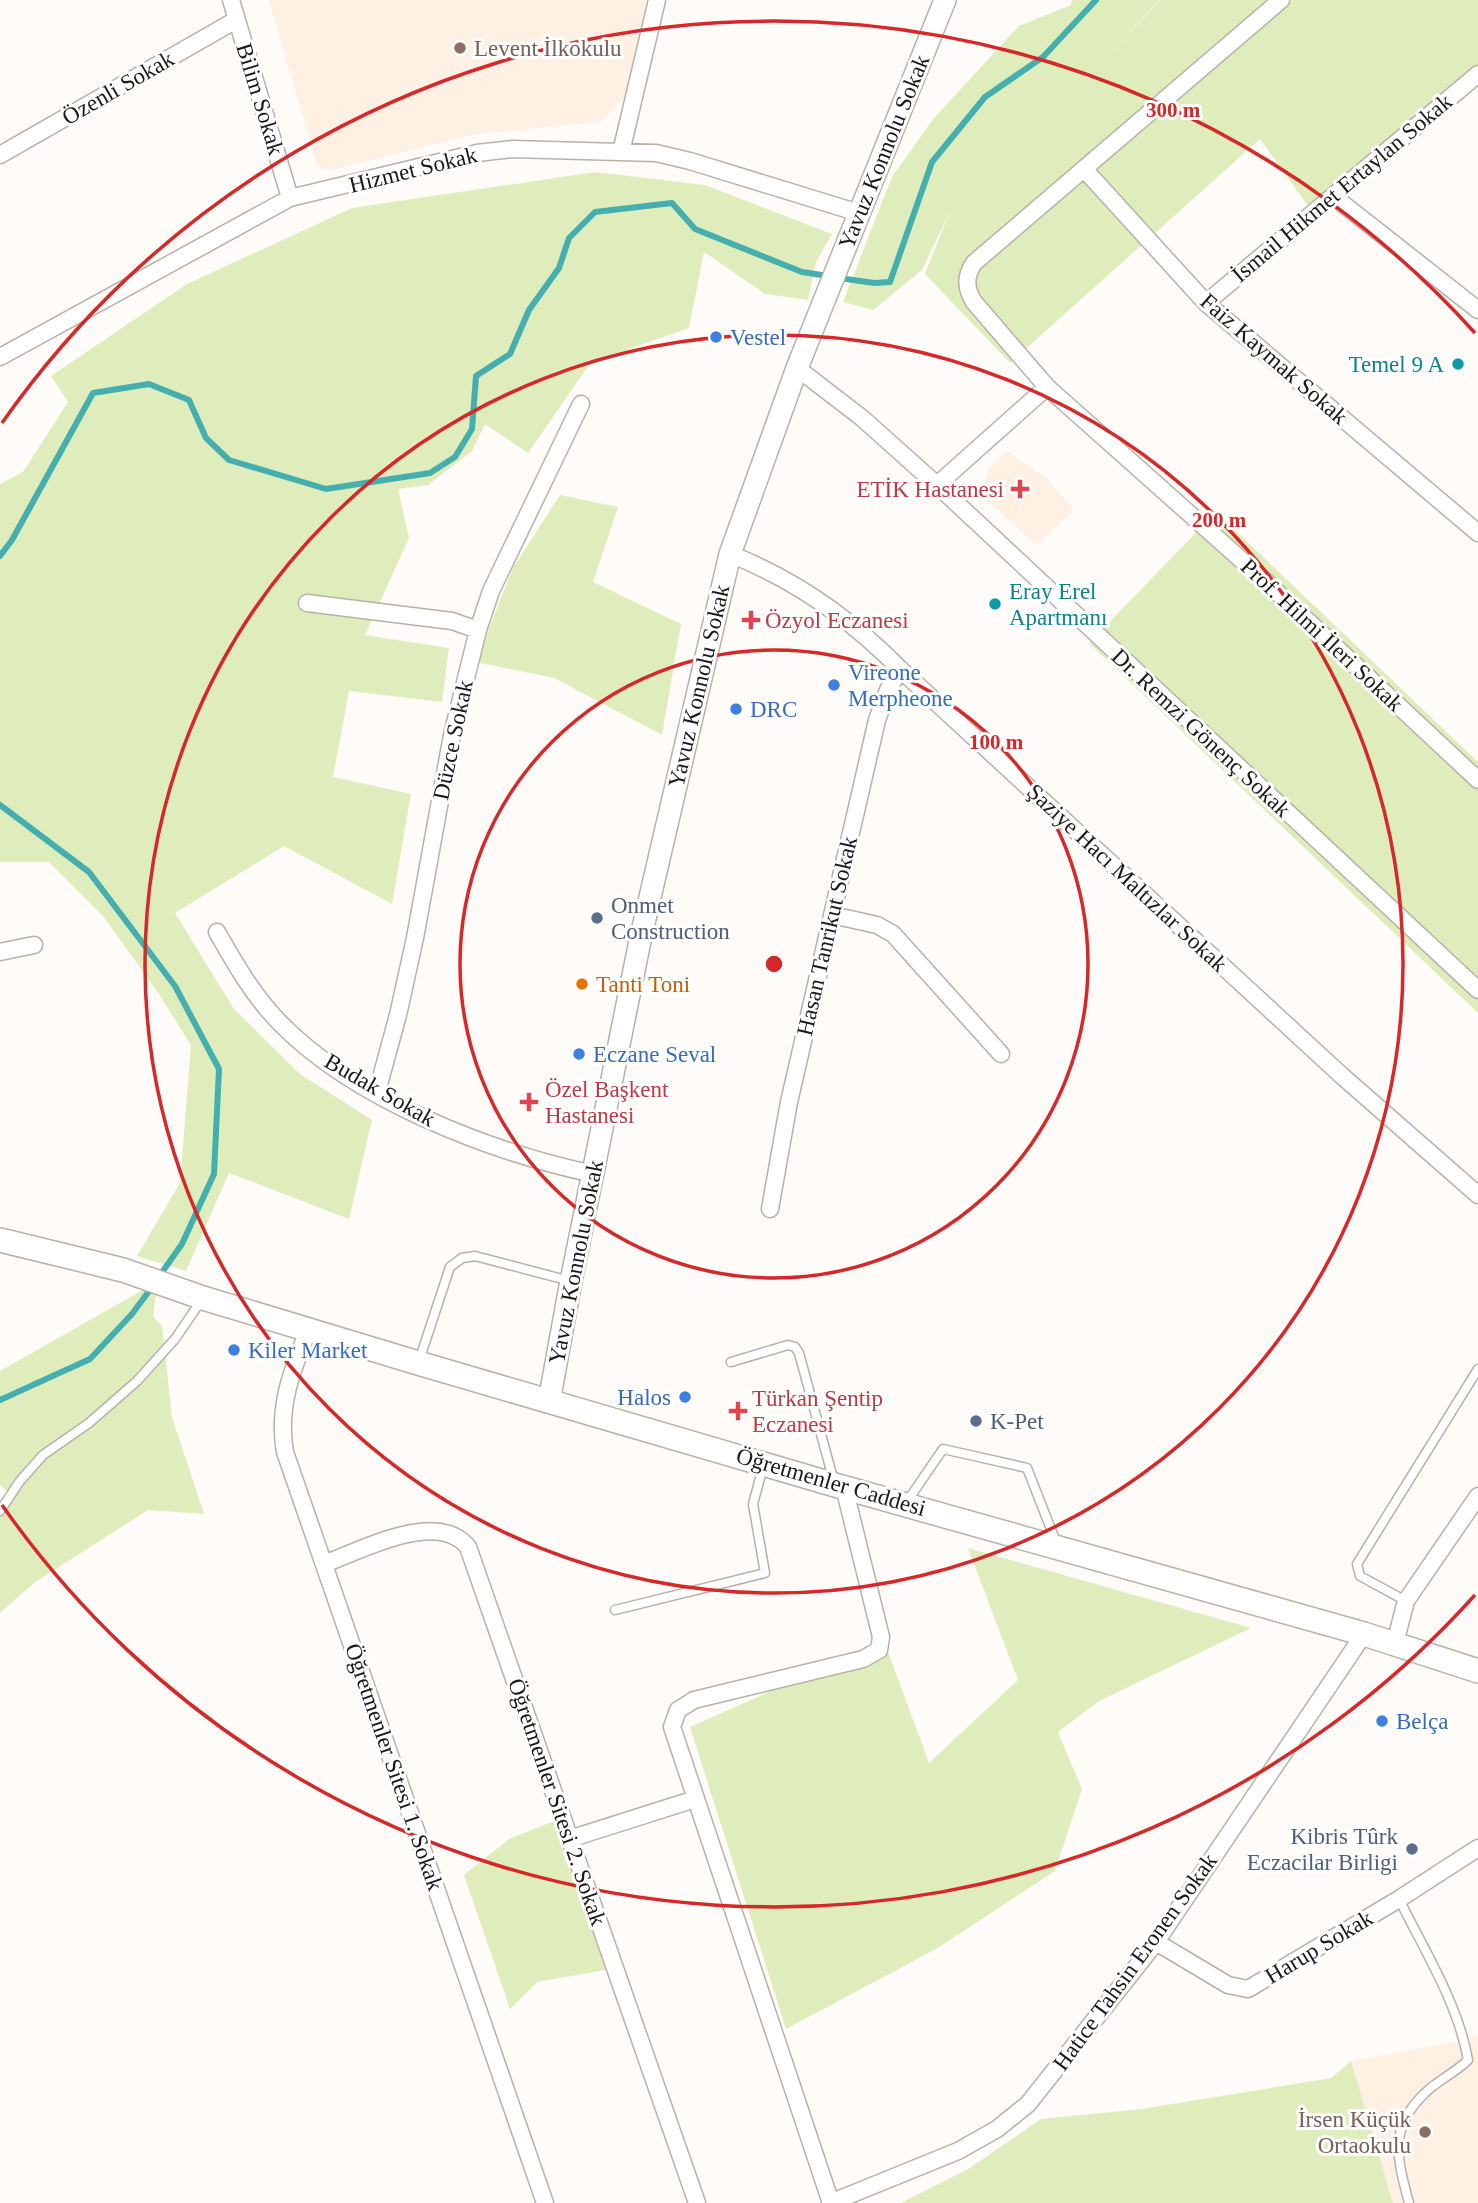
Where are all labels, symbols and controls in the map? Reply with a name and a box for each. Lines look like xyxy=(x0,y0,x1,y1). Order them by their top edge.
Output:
place label: Levent İlkokulu xyxy=(474,36,622,61)
street label: Bilim Sokak xyxy=(231,40,289,158)
marker: Levent İlkokulu xyxy=(452,40,468,56)
street label: Özenli Sokak xyxy=(58,46,179,130)
street label: Yavuz Konnolu Sokak xyxy=(834,51,935,253)
street label: İsmail Hikmet Ertaylan Sokak xyxy=(1227,88,1457,287)
text: 300 m xyxy=(1146,98,1201,122)
street label: Hizmet Sokak xyxy=(346,142,480,198)
street label: Faiz Kaymak Sokak xyxy=(1195,288,1353,430)
place label: Vestel xyxy=(730,325,786,350)
marker: Vestel xyxy=(708,329,724,345)
place label: Temel 9 A xyxy=(1349,352,1444,377)
marker: Temel 9 A xyxy=(1450,356,1466,372)
place label: ETİK Hastanesi xyxy=(856,477,1004,502)
marker: ETİK Hastanesi xyxy=(1010,479,1030,499)
text: 200 m xyxy=(1192,508,1247,532)
street label: Prof. Hilmi İleri Sokak xyxy=(1236,554,1408,717)
place label: Eray Erel Apartmanı xyxy=(1009,579,1107,630)
street label: Yavuz Konnolu Sokak xyxy=(664,582,735,790)
marker: Eray Erel Apartmanı xyxy=(987,596,1003,612)
place label: Özyol Eczanesi xyxy=(765,608,909,633)
marker: Özyol Eczanesi xyxy=(743,612,759,628)
street label: Dr. Remzi Gönenç Sokak xyxy=(1107,644,1296,823)
place label: Vireone Merpheone xyxy=(848,660,953,711)
street label: Düzce Sokak xyxy=(428,677,478,802)
marker: Vireone Merpheone xyxy=(826,677,842,693)
place label: DRC xyxy=(750,697,797,722)
marker: DRC xyxy=(728,701,744,717)
text: 100 m xyxy=(969,730,1024,754)
street label: Şaziye Hacı Maltızlar Sokak xyxy=(1022,779,1232,977)
street label: Hasan Tanrikut Sokak xyxy=(792,833,862,1038)
place label: Onmet Construction xyxy=(611,893,730,944)
marker: Onmet Construction xyxy=(589,910,605,926)
centre of rings xyxy=(762,952,786,976)
place label: Tanti Toni xyxy=(596,972,690,997)
marker: Tanti Toni xyxy=(574,976,590,992)
place label: Eczane Seval xyxy=(593,1042,716,1067)
marker: Eczane Seval xyxy=(571,1046,587,1062)
street label: Budak Sokak xyxy=(320,1048,440,1132)
place label: Özel Başkent Hastanesi xyxy=(545,1077,669,1128)
marker: Özel Başkent Hastanesi xyxy=(519,1092,539,1112)
street label: Yavuz Konnolu Sokak xyxy=(544,1157,608,1366)
place label: Kiler Market xyxy=(248,1338,368,1363)
marker: Kiler Market xyxy=(226,1342,242,1358)
place label: Halos xyxy=(617,1385,671,1410)
place label: Türkan Şentip Eczanesi xyxy=(752,1386,883,1437)
marker: Halos xyxy=(677,1389,693,1405)
marker: Türkan Şentip Eczanesi xyxy=(730,1403,746,1419)
place label: K-Pet xyxy=(990,1409,1044,1434)
marker: K-Pet xyxy=(968,1413,984,1429)
street label: Öğretmenler Caddesi xyxy=(733,1443,929,1521)
street label: Öğretmenler Sitesi 1. Sokak xyxy=(340,1640,448,1894)
street label: Öğretmenler Sitesi 2. Sokak xyxy=(503,1675,611,1929)
place label: Belça xyxy=(1396,1709,1448,1734)
marker: Belça xyxy=(1374,1713,1390,1729)
place label: Kibris Tûrk Eczacilar Birligi xyxy=(1247,1824,1398,1875)
marker: Kibris Tûrk Eczacilar Birligi xyxy=(1404,1841,1420,1857)
street label: Hatice Tahsin Eronen Sokak xyxy=(1048,1848,1222,2075)
street label: Harup Sokak xyxy=(1261,1905,1378,1989)
place label: İrsen Küçük Ortaokulu xyxy=(1298,2107,1411,2158)
marker: İrsen Küçük Ortaokulu xyxy=(1417,2124,1433,2140)

